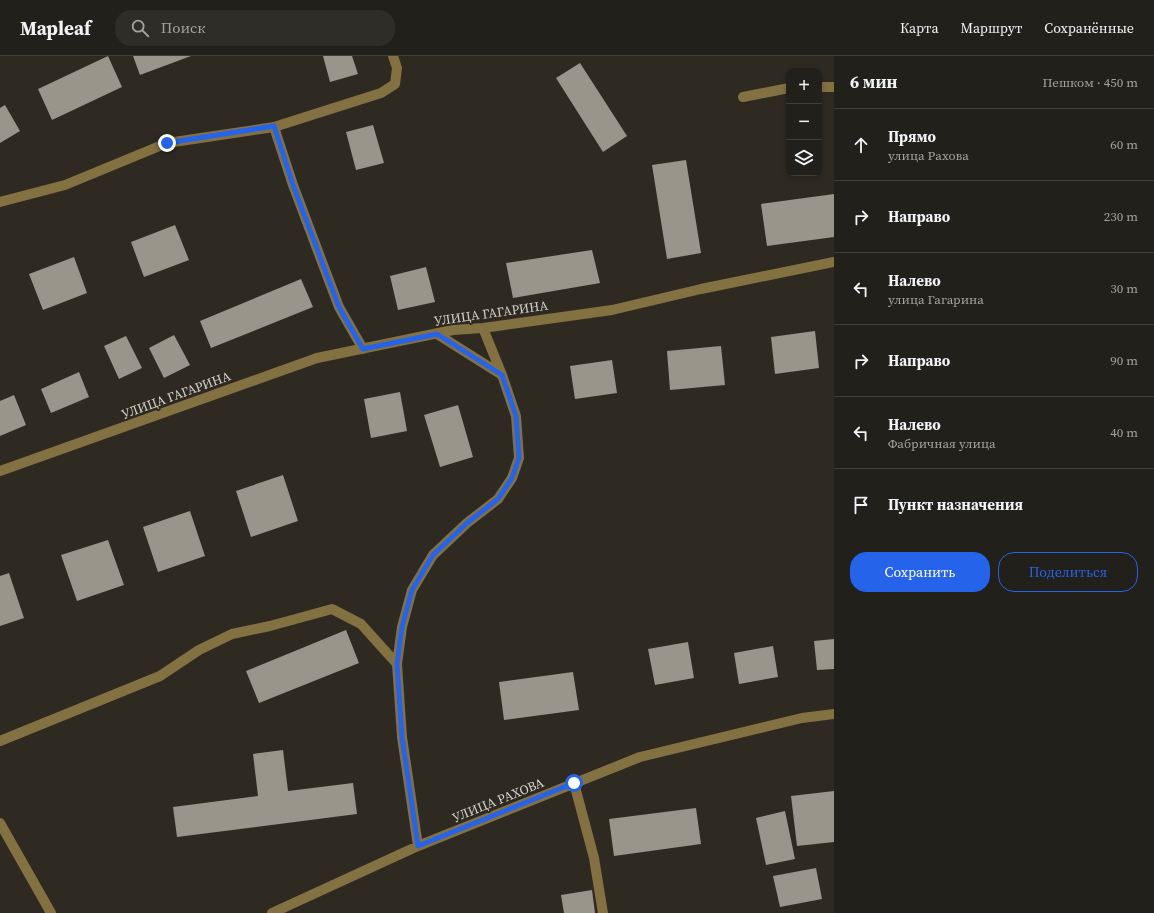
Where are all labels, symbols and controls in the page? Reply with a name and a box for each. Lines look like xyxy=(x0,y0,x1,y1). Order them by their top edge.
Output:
search box xyxy=(115,10,395,46)
text: Mapleaf xyxy=(20,15,91,41)
icon: search xyxy=(129,17,151,39)
text: Поиск xyxy=(161,17,206,38)
text: Карта xyxy=(900,18,939,38)
text: Маршрут xyxy=(961,18,1022,38)
text: Сохранённые xyxy=(1044,18,1134,38)
map controls xyxy=(786,68,822,176)
button: + xyxy=(786,68,822,104)
text: 6 мин xyxy=(850,70,898,94)
text: Пешком · 450 m xyxy=(1043,74,1138,91)
button: − xyxy=(786,104,822,140)
text: Прямо xyxy=(888,126,936,147)
route end xyxy=(158,134,176,152)
icon: ahead xyxy=(850,134,872,156)
text: 60 m xyxy=(1110,136,1138,153)
button: layers xyxy=(786,140,822,176)
text: улица Рахова xyxy=(888,147,969,164)
icon: right xyxy=(850,206,872,228)
text: Направо xyxy=(888,206,950,227)
text: 230 m xyxy=(1104,208,1138,225)
text: Налево xyxy=(888,270,941,291)
icon: left xyxy=(850,278,872,300)
text: 30 m xyxy=(1110,280,1138,297)
text: улица Гагарина xyxy=(888,291,984,308)
street label: УЛИЦА ГАГАРИНА xyxy=(433,297,549,329)
icon: right xyxy=(850,350,872,372)
text: Направо xyxy=(888,350,950,371)
text: 90 m xyxy=(1110,352,1138,369)
street label: УЛИЦА ГАГАРИНА xyxy=(119,367,233,423)
text: Налево xyxy=(888,414,941,435)
icon: left xyxy=(850,422,872,444)
text: 40 m xyxy=(1110,424,1138,441)
text: Фабричная улица xyxy=(888,435,996,452)
icon: arrive xyxy=(850,494,872,516)
text: Пункт назначения xyxy=(888,494,1023,515)
button: Сохранить xyxy=(850,552,990,592)
button: Поделиться xyxy=(998,552,1138,592)
street label: УЛИЦА РАХОВА xyxy=(450,774,547,826)
route start xyxy=(565,774,583,792)

